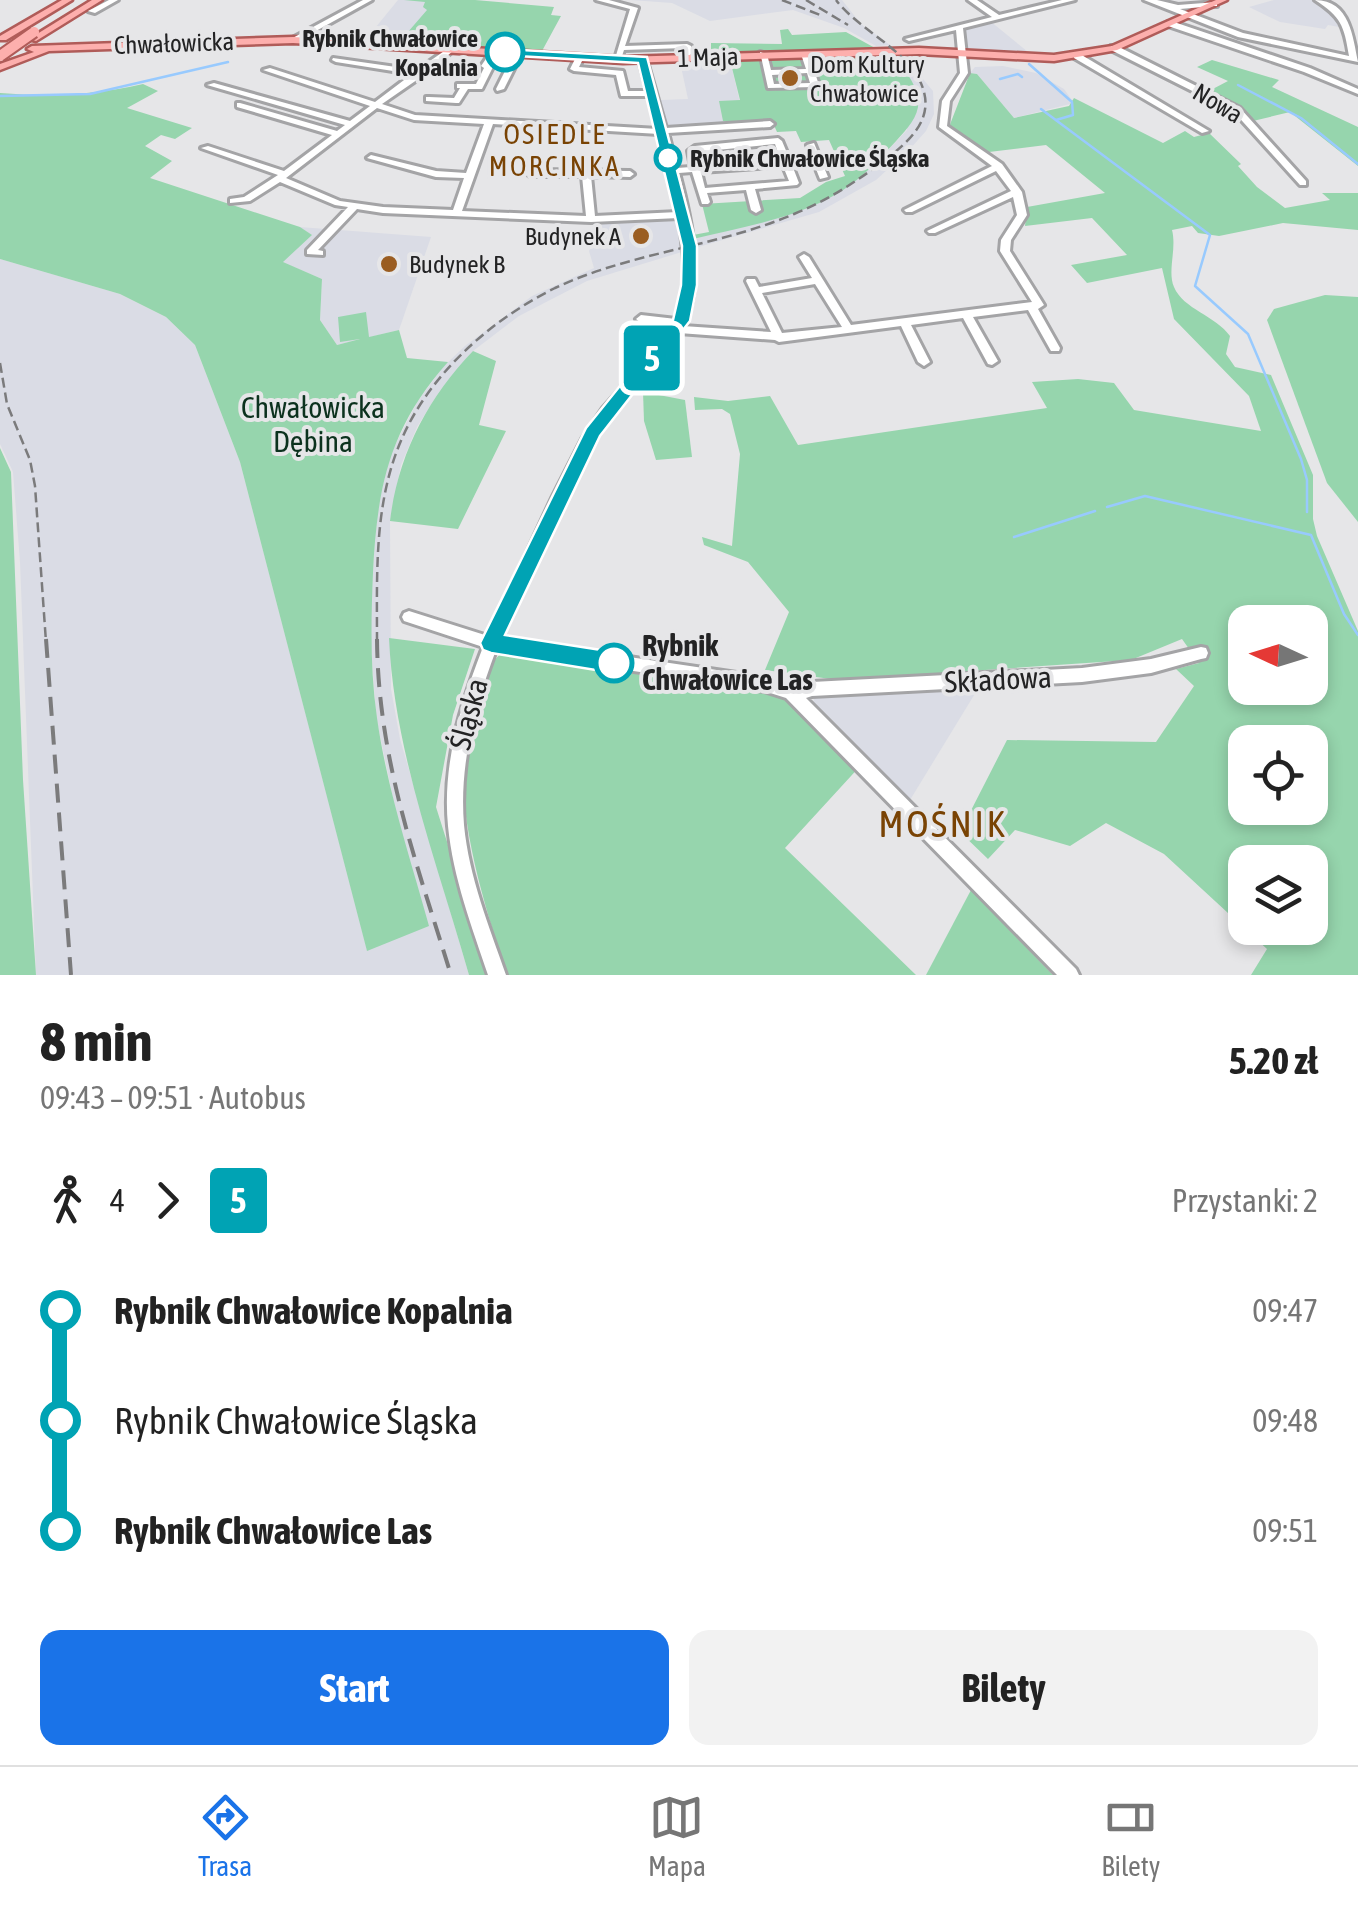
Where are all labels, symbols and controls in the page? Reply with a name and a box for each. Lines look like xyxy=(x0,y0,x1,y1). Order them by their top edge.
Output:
place label: Rybnik Chwałowice Kopalnia xyxy=(302,24,478,81)
street label: Chwałowicka xyxy=(113,27,235,59)
marker: Rybnik Chwałowice Kopalnia xyxy=(486,33,524,71)
street label: 1 Maja xyxy=(677,42,739,72)
place label: Dom Kultury Chwałowice xyxy=(810,50,925,107)
marker: Dom Kultury Chwałowice xyxy=(779,67,801,89)
street label: Nowa xyxy=(1188,77,1248,129)
district label: OSIEDLE MORCINKA xyxy=(489,118,621,182)
place label: Rybnik Chwałowice Śląska xyxy=(690,144,929,172)
marker: Rybnik Chwałowice Śląska xyxy=(655,145,681,171)
place label: Budynek A xyxy=(525,222,622,250)
marker: Budynek A xyxy=(630,225,652,247)
place label: Budynek B xyxy=(409,250,505,278)
marker: Budynek B xyxy=(378,253,400,275)
line badge: 5 xyxy=(620,326,684,390)
text: 5 xyxy=(644,338,660,378)
park label: Chwałowicka Dębina xyxy=(241,390,385,458)
north arrow xyxy=(1228,605,1328,705)
map controls xyxy=(1228,605,1328,945)
place label: Rybnik Chwałowice Las xyxy=(642,628,813,696)
marker: Rybnik Chwałowice Las xyxy=(595,644,633,682)
street label: Składowa xyxy=(943,659,1052,699)
street label: Śląska xyxy=(442,674,494,753)
button: locate xyxy=(1228,725,1328,825)
district label: MOŚNIK xyxy=(878,802,1008,845)
button: layers xyxy=(1228,845,1328,945)
text: 8 min xyxy=(40,1010,152,1073)
text: 5.20 zł xyxy=(1229,1039,1318,1082)
text: 09:43 – 09:51 · Autobus xyxy=(40,1079,306,1116)
icon: walk xyxy=(40,1173,95,1228)
icon: forward xyxy=(140,1173,195,1228)
text: 5 xyxy=(230,1180,247,1220)
text: 4 xyxy=(110,1182,125,1219)
text: Przystanki: 2 xyxy=(1172,1182,1318,1219)
text: Rybnik Chwałowice Kopalnia xyxy=(114,1289,513,1332)
text: 09:47 xyxy=(1252,1292,1318,1329)
text: Rybnik Chwałowice Śląska xyxy=(114,1399,478,1442)
text: 09:48 xyxy=(1252,1402,1318,1439)
text: Rybnik Chwałowice Las xyxy=(114,1509,432,1552)
text: 09:51 xyxy=(1252,1512,1318,1549)
button: Start xyxy=(40,1630,669,1745)
button: Bilety xyxy=(689,1630,1318,1745)
tab: Trasa xyxy=(198,1790,253,1882)
tab: Mapa xyxy=(648,1790,706,1882)
tab: Bilety xyxy=(1101,1790,1160,1882)

